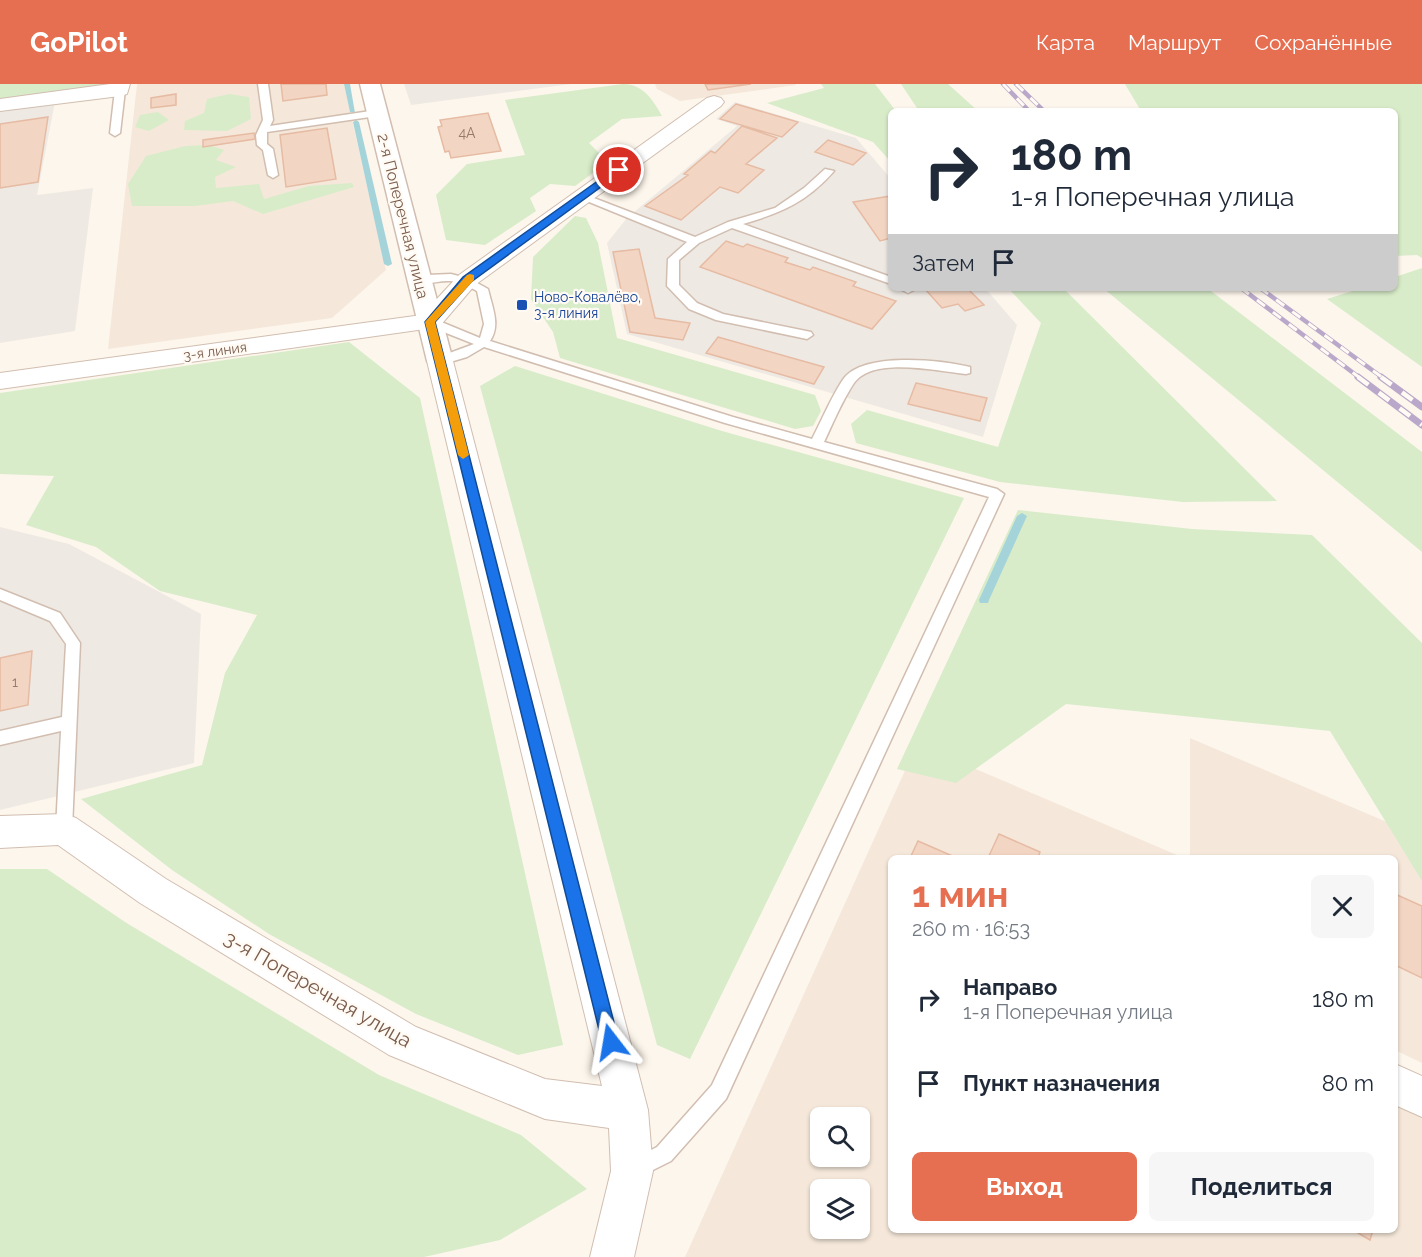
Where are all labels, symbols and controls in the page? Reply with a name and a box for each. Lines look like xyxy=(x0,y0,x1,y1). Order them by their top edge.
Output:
text: GoPilot xyxy=(30,26,128,59)
text: Карта xyxy=(1036,30,1095,55)
text: Маршрут xyxy=(1128,30,1221,55)
text: Сохранённые xyxy=(1254,30,1392,55)
house number: 4А xyxy=(458,125,476,141)
street label: 2-я Поперечная улица xyxy=(373,131,433,301)
text: 180 m xyxy=(1011,131,1132,180)
icon: right xyxy=(912,132,990,210)
pin xyxy=(593,144,644,195)
icon: arrive xyxy=(602,153,635,186)
text: 1-я Поперечная улица xyxy=(1011,181,1294,212)
icon: arrive xyxy=(987,246,1020,279)
text: Затем xyxy=(912,250,975,276)
place label: Ново-Ковалёво, 3-я линия xyxy=(534,289,641,321)
marker: Ново-Ковалёво, 3-я линия xyxy=(515,298,529,312)
street label: 3-я линия xyxy=(182,339,248,363)
house number: 1 xyxy=(12,674,18,690)
text: 1 мин xyxy=(912,873,1008,915)
button: close xyxy=(1311,875,1374,938)
text: 260 m · 16:53 xyxy=(912,917,1030,941)
street label: 3-я Поперечная улица xyxy=(220,926,416,1052)
text: Направо xyxy=(963,974,1057,1000)
icon: right xyxy=(912,983,945,1016)
text: 180 m xyxy=(1312,986,1374,1012)
text: 1-я Поперечная улица xyxy=(963,1000,1173,1024)
position arrow xyxy=(579,1010,643,1074)
icon: arrive xyxy=(912,1067,945,1100)
text: Пункт назначения xyxy=(963,1070,1160,1096)
text: 80 m xyxy=(1322,1070,1374,1096)
map controls xyxy=(810,1107,870,1239)
button: search xyxy=(810,1107,870,1167)
button: Выход xyxy=(912,1152,1137,1221)
button: Поделиться xyxy=(1149,1152,1374,1221)
button: layers xyxy=(810,1179,870,1239)

